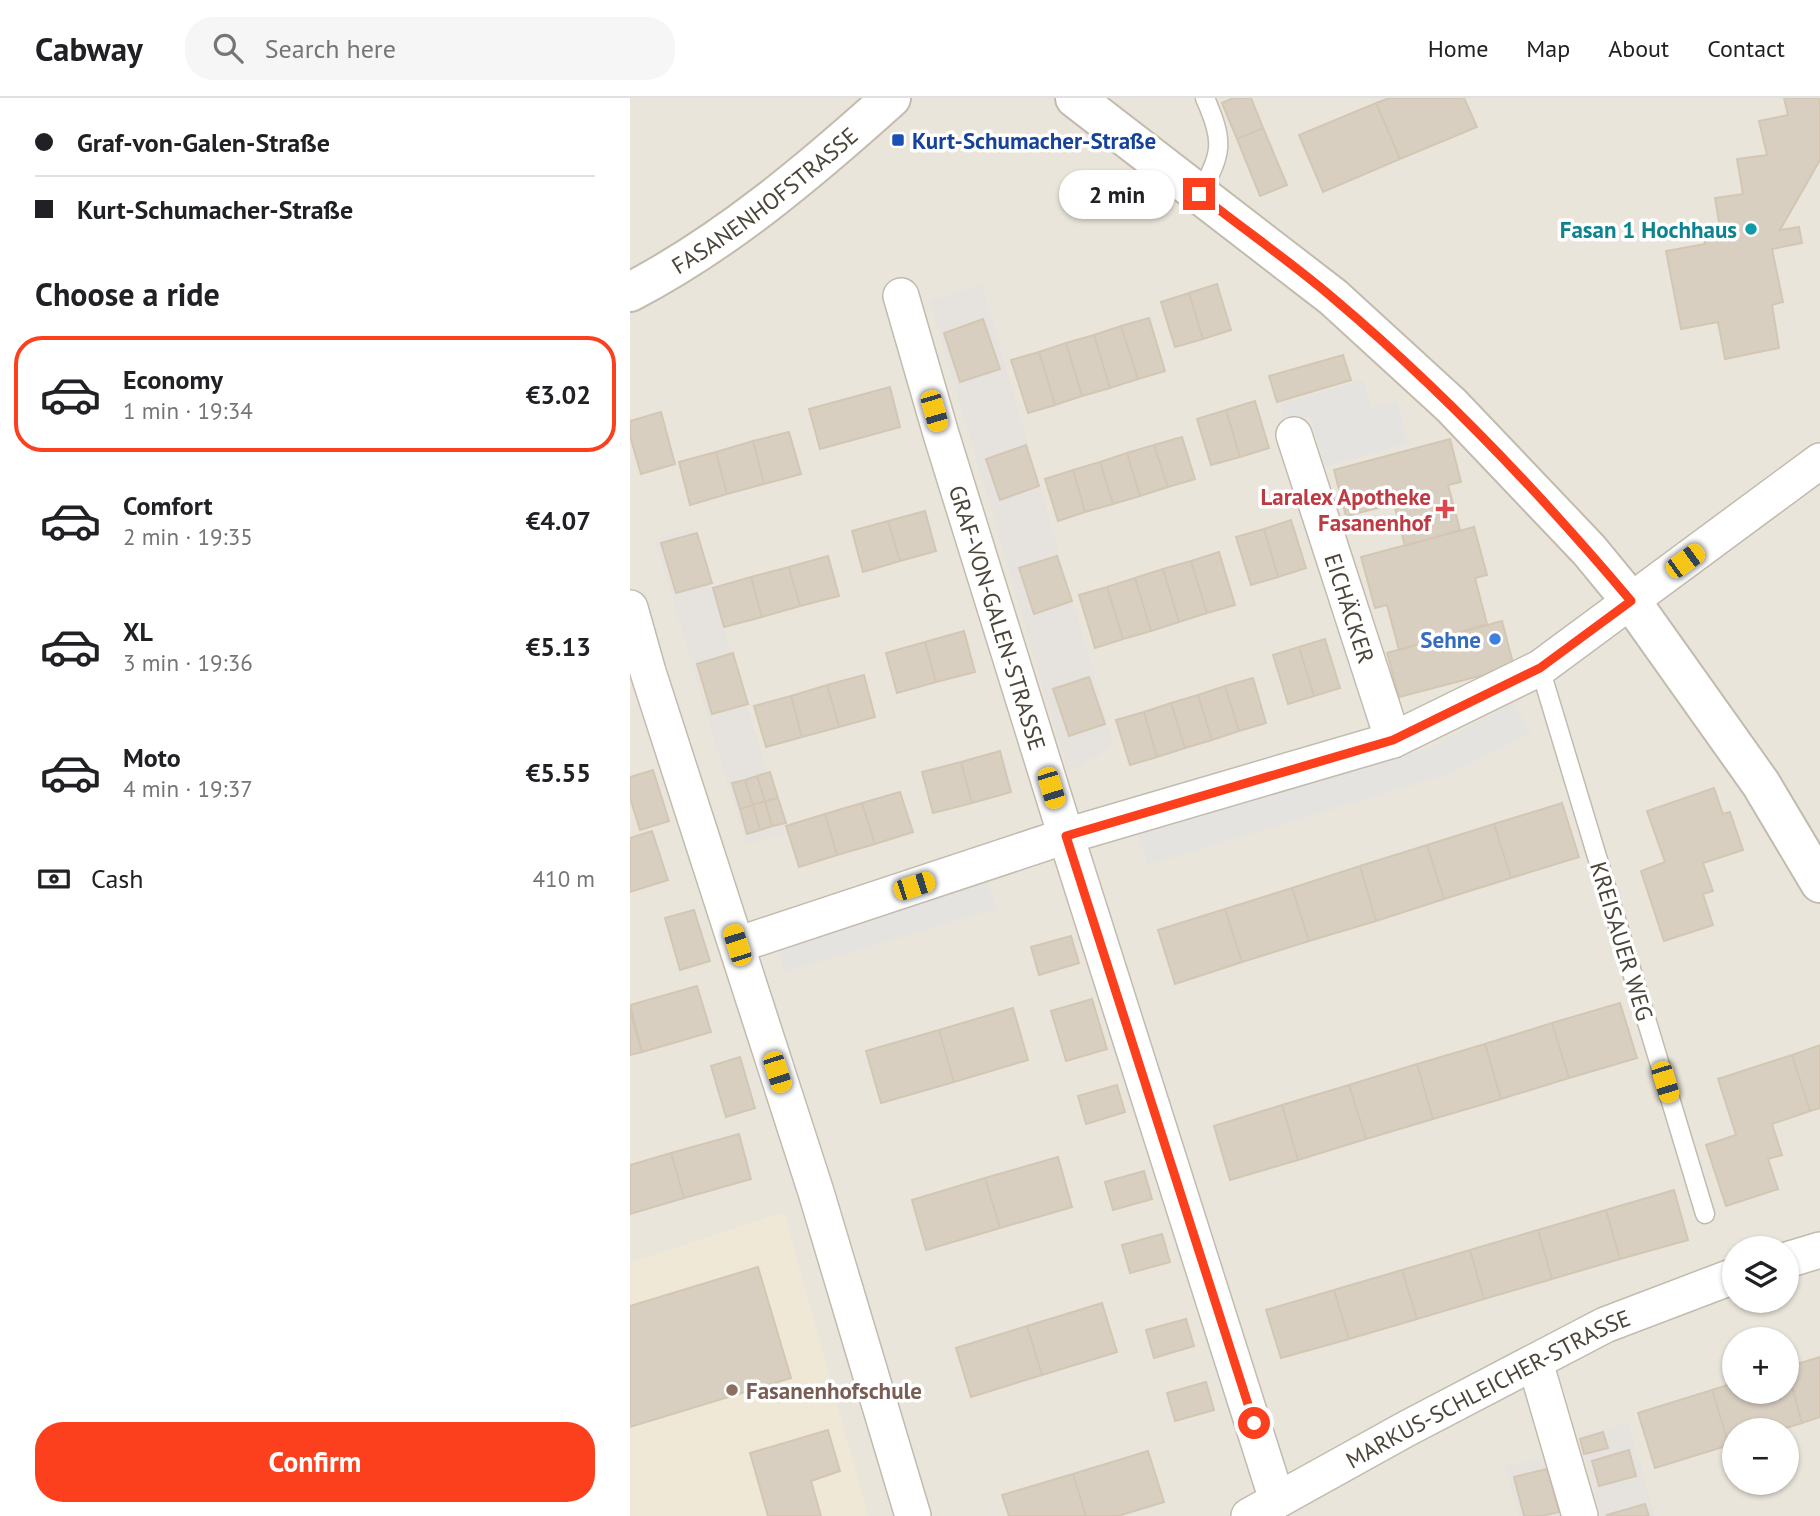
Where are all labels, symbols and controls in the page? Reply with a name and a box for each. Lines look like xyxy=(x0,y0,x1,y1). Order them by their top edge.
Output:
search box xyxy=(185,17,675,80)
text: Cabway xyxy=(35,27,143,70)
icon: search xyxy=(209,29,247,67)
text: Search here xyxy=(265,32,396,65)
text: Home xyxy=(1428,33,1488,64)
text: Map xyxy=(1526,33,1570,64)
text: About xyxy=(1608,33,1669,64)
text: Contact xyxy=(1707,33,1785,64)
street label: FASANENHOFSTRASSE xyxy=(666,120,863,280)
text: Graf-von-Galen-Straße xyxy=(77,126,330,159)
place label: Kurt-Schumacher-Straße xyxy=(912,126,1156,155)
marker: Kurt-Schumacher-Straße xyxy=(890,132,906,148)
callout: 2 min xyxy=(1059,170,1174,218)
route end xyxy=(1183,178,1215,210)
text: 2 min xyxy=(1089,180,1145,209)
text: Kurt-Schumacher-Straße xyxy=(77,193,353,226)
place label: Fasan 1 Hochhaus xyxy=(1560,215,1737,244)
marker: Fasan 1 Hochhaus xyxy=(1743,221,1759,237)
text: Choose a ride xyxy=(35,273,220,315)
icon: car xyxy=(39,363,102,426)
text: Economy xyxy=(123,363,223,396)
text: €3.02 xyxy=(526,378,591,411)
car xyxy=(919,388,950,434)
text: 1 min · 19:34 xyxy=(123,396,253,425)
street label: GRAF-VON-GALEN-STRASSE xyxy=(943,482,1053,754)
place label: Laralex Apotheke Fasanenhof xyxy=(1260,482,1433,537)
icon: car xyxy=(39,489,102,552)
text: Comfort xyxy=(123,489,213,522)
marker: Laralex Apotheke Fasanenhof xyxy=(1437,501,1453,517)
text: €4.07 xyxy=(526,504,591,537)
text: 2 min · 19:35 xyxy=(123,522,253,551)
car xyxy=(1662,540,1709,582)
street label: EICHÄCKER xyxy=(1319,550,1382,667)
icon: car xyxy=(39,615,102,678)
text: XL xyxy=(123,615,153,648)
place label: Sehne xyxy=(1420,625,1481,654)
text: €5.13 xyxy=(526,630,591,663)
marker: Sehne xyxy=(1487,631,1503,647)
text: 3 min · 19:36 xyxy=(123,648,253,677)
icon: car xyxy=(39,741,102,804)
text: Moto xyxy=(123,741,181,774)
text: €5.55 xyxy=(526,756,591,789)
car xyxy=(1035,765,1068,811)
text: 4 min · 19:37 xyxy=(123,774,253,803)
street label: KREISAUER WEG xyxy=(1584,858,1660,1024)
icon: cash xyxy=(35,860,73,898)
text: Cash xyxy=(91,862,143,895)
text: 410 m xyxy=(533,864,595,893)
car xyxy=(891,870,938,902)
car xyxy=(721,922,754,968)
car xyxy=(761,1049,794,1095)
car xyxy=(1649,1059,1682,1105)
map controls xyxy=(1722,1236,1799,1495)
button: layers xyxy=(1722,1236,1799,1313)
street label: MARKUS-SCHLEICHER-STRASSE xyxy=(1340,1302,1634,1474)
button: + xyxy=(1722,1327,1799,1404)
place label: Fasanenhofschule xyxy=(746,1376,922,1405)
marker: Fasanenhofschule xyxy=(724,1382,740,1398)
route start xyxy=(1238,1407,1270,1439)
button: − xyxy=(1722,1418,1799,1495)
button: Confirm xyxy=(35,1422,595,1502)

